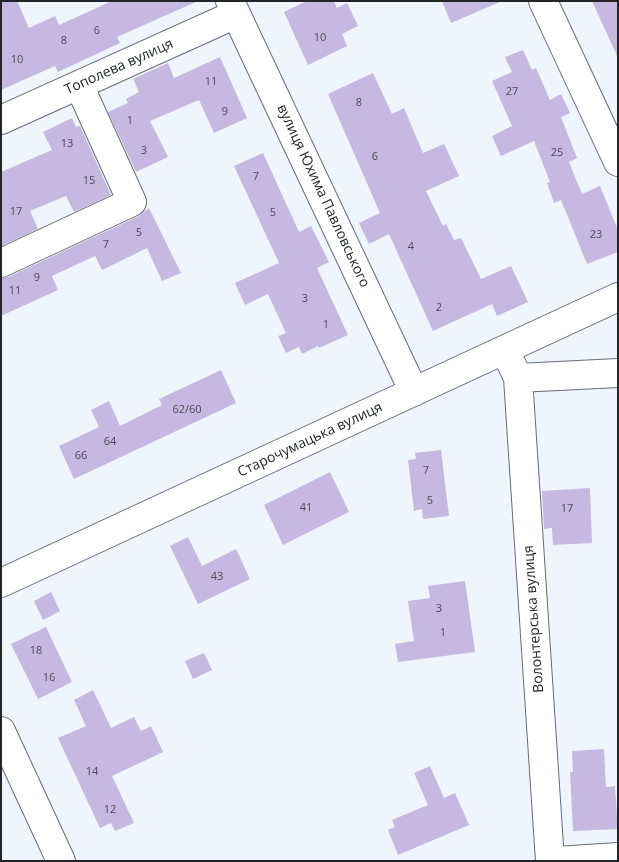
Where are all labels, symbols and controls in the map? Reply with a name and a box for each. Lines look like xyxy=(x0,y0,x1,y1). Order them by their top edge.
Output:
house number: 6 xyxy=(94,24,100,38)
house number: 10 xyxy=(314,31,326,45)
house number: 8 xyxy=(61,34,67,48)
street label: Тополева вулиця xyxy=(62,36,176,98)
house number: 10 xyxy=(11,53,23,67)
house number: 11 xyxy=(205,75,217,89)
house number: 27 xyxy=(506,85,518,99)
house number: 8 xyxy=(356,96,362,110)
street label: вулиця Юхима Павловського xyxy=(273,102,373,290)
house number: 9 xyxy=(222,105,228,119)
house number: 1 xyxy=(127,114,133,128)
house number: 13 xyxy=(61,137,73,151)
house number: 3 xyxy=(141,144,147,158)
house number: 25 xyxy=(551,146,563,160)
house number: 6 xyxy=(372,150,378,164)
house number: 7 xyxy=(253,170,259,184)
house number: 15 xyxy=(83,174,95,188)
house number: 17 xyxy=(10,205,22,219)
house number: 5 xyxy=(270,206,276,220)
house number: 5 xyxy=(136,226,142,240)
house number: 23 xyxy=(590,228,602,242)
house number: 7 xyxy=(103,238,109,252)
house number: 4 xyxy=(408,240,414,254)
house number: 9 xyxy=(34,271,40,285)
house number: 11 xyxy=(9,284,21,298)
house number: 3 xyxy=(302,292,308,306)
house number: 2 xyxy=(436,301,442,315)
house number: 1 xyxy=(323,318,329,332)
street label: Старочумацька вулиця xyxy=(235,399,385,481)
house number: 62/60 xyxy=(172,403,202,417)
house number: 64 xyxy=(104,435,116,449)
house number: 66 xyxy=(75,449,87,463)
house number: 7 xyxy=(423,464,429,478)
house number: 5 xyxy=(427,494,433,508)
house number: 41 xyxy=(300,501,312,515)
house number: 17 xyxy=(561,502,573,516)
street label: Волонтерська вулиця xyxy=(520,545,548,693)
house number: 43 xyxy=(211,570,223,584)
house number: 3 xyxy=(436,602,442,616)
house number: 1 xyxy=(440,626,446,640)
house number: 18 xyxy=(30,644,42,658)
house number: 16 xyxy=(43,671,55,685)
house number: 14 xyxy=(86,765,98,779)
house number: 12 xyxy=(104,803,116,817)

